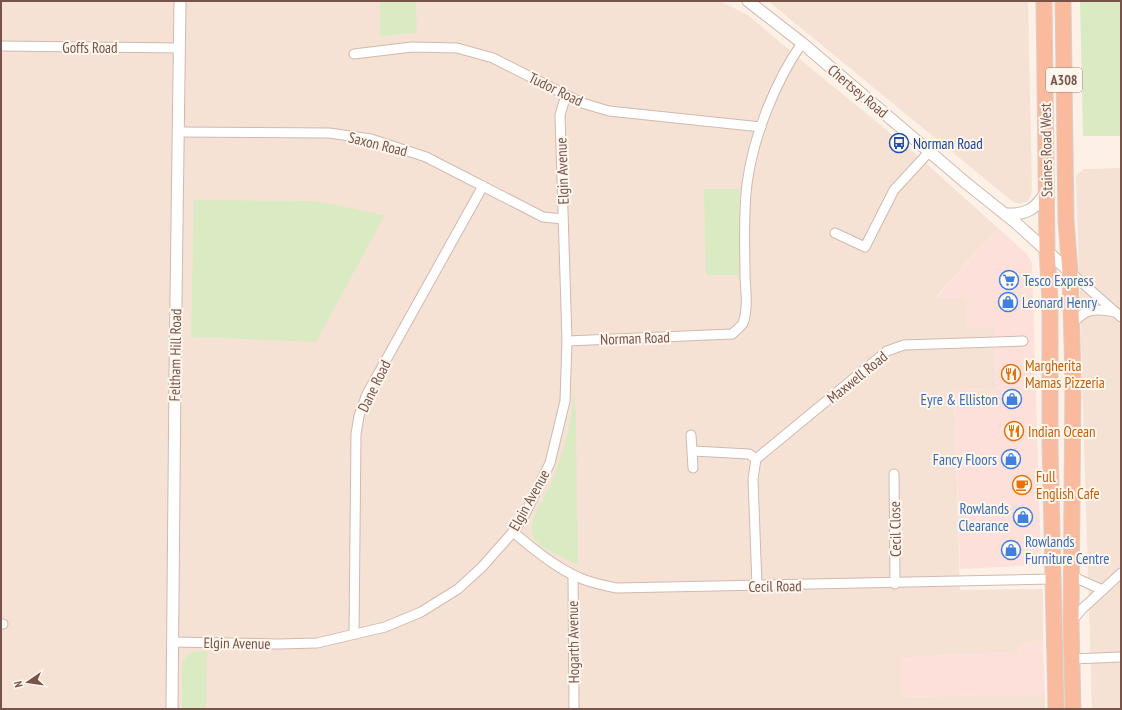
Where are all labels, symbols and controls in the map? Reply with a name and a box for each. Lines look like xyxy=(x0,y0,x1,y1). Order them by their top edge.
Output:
street label: Goffs Road xyxy=(62,38,118,57)
street label: Chertsey Road xyxy=(824,60,892,122)
street label: Tudor Road xyxy=(526,68,586,110)
road number: A308 xyxy=(1046,68,1082,92)
street label: Staines Road West xyxy=(1036,103,1056,197)
street label: Saxon Road xyxy=(347,128,409,160)
bus stop icon: Norman Road xyxy=(888,132,910,154)
place label: Norman Road xyxy=(913,134,983,153)
street label: Elgin Avenue xyxy=(551,137,573,205)
supermarket icon: Tesco Express xyxy=(998,269,1020,291)
place label: Tesco Express xyxy=(1023,271,1094,290)
shop icon: Leonard Henry xyxy=(997,291,1019,313)
place label: Leonard Henry xyxy=(1022,293,1097,312)
street label: Feltham Hill Road xyxy=(165,309,185,401)
street label: Norman Road xyxy=(600,327,670,349)
street label: Maxwell Road xyxy=(823,347,891,407)
place label: Margherita Mamas Pizzeria xyxy=(1025,356,1105,392)
street label: Dane Road xyxy=(353,357,395,415)
restaurant icon: Margherita Mamas Pizzeria xyxy=(1000,363,1022,385)
shop icon: Eyre & Elliston xyxy=(1001,388,1023,410)
place label: Eyre & Elliston xyxy=(921,390,998,409)
restaurant icon: Indian Ocean xyxy=(1003,420,1025,442)
place label: Indian Ocean xyxy=(1028,422,1096,441)
shop icon: Fancy Floors xyxy=(1000,448,1022,470)
place label: Fancy Floors xyxy=(933,450,997,469)
street label: Elgin Avenue xyxy=(504,466,554,534)
place label: Full English Cafe xyxy=(1036,467,1100,503)
cafe icon: Full English Cafe xyxy=(1011,474,1033,496)
place label: Rowlands Clearance xyxy=(958,499,1009,535)
street label: Cecil Close xyxy=(885,501,905,557)
shop icon: Rowlands Clearance xyxy=(1012,506,1034,528)
place label: Rowlands Furniture Centre xyxy=(1025,532,1109,568)
shop icon: Rowlands Furniture Centre xyxy=(1000,539,1022,561)
street label: Cecil Road xyxy=(748,576,802,596)
street label: Hogarth Avenue xyxy=(563,600,583,684)
street label: Elgin Avenue xyxy=(203,633,271,653)
north arrow xyxy=(8,662,48,702)
text: N xyxy=(11,680,26,689)

